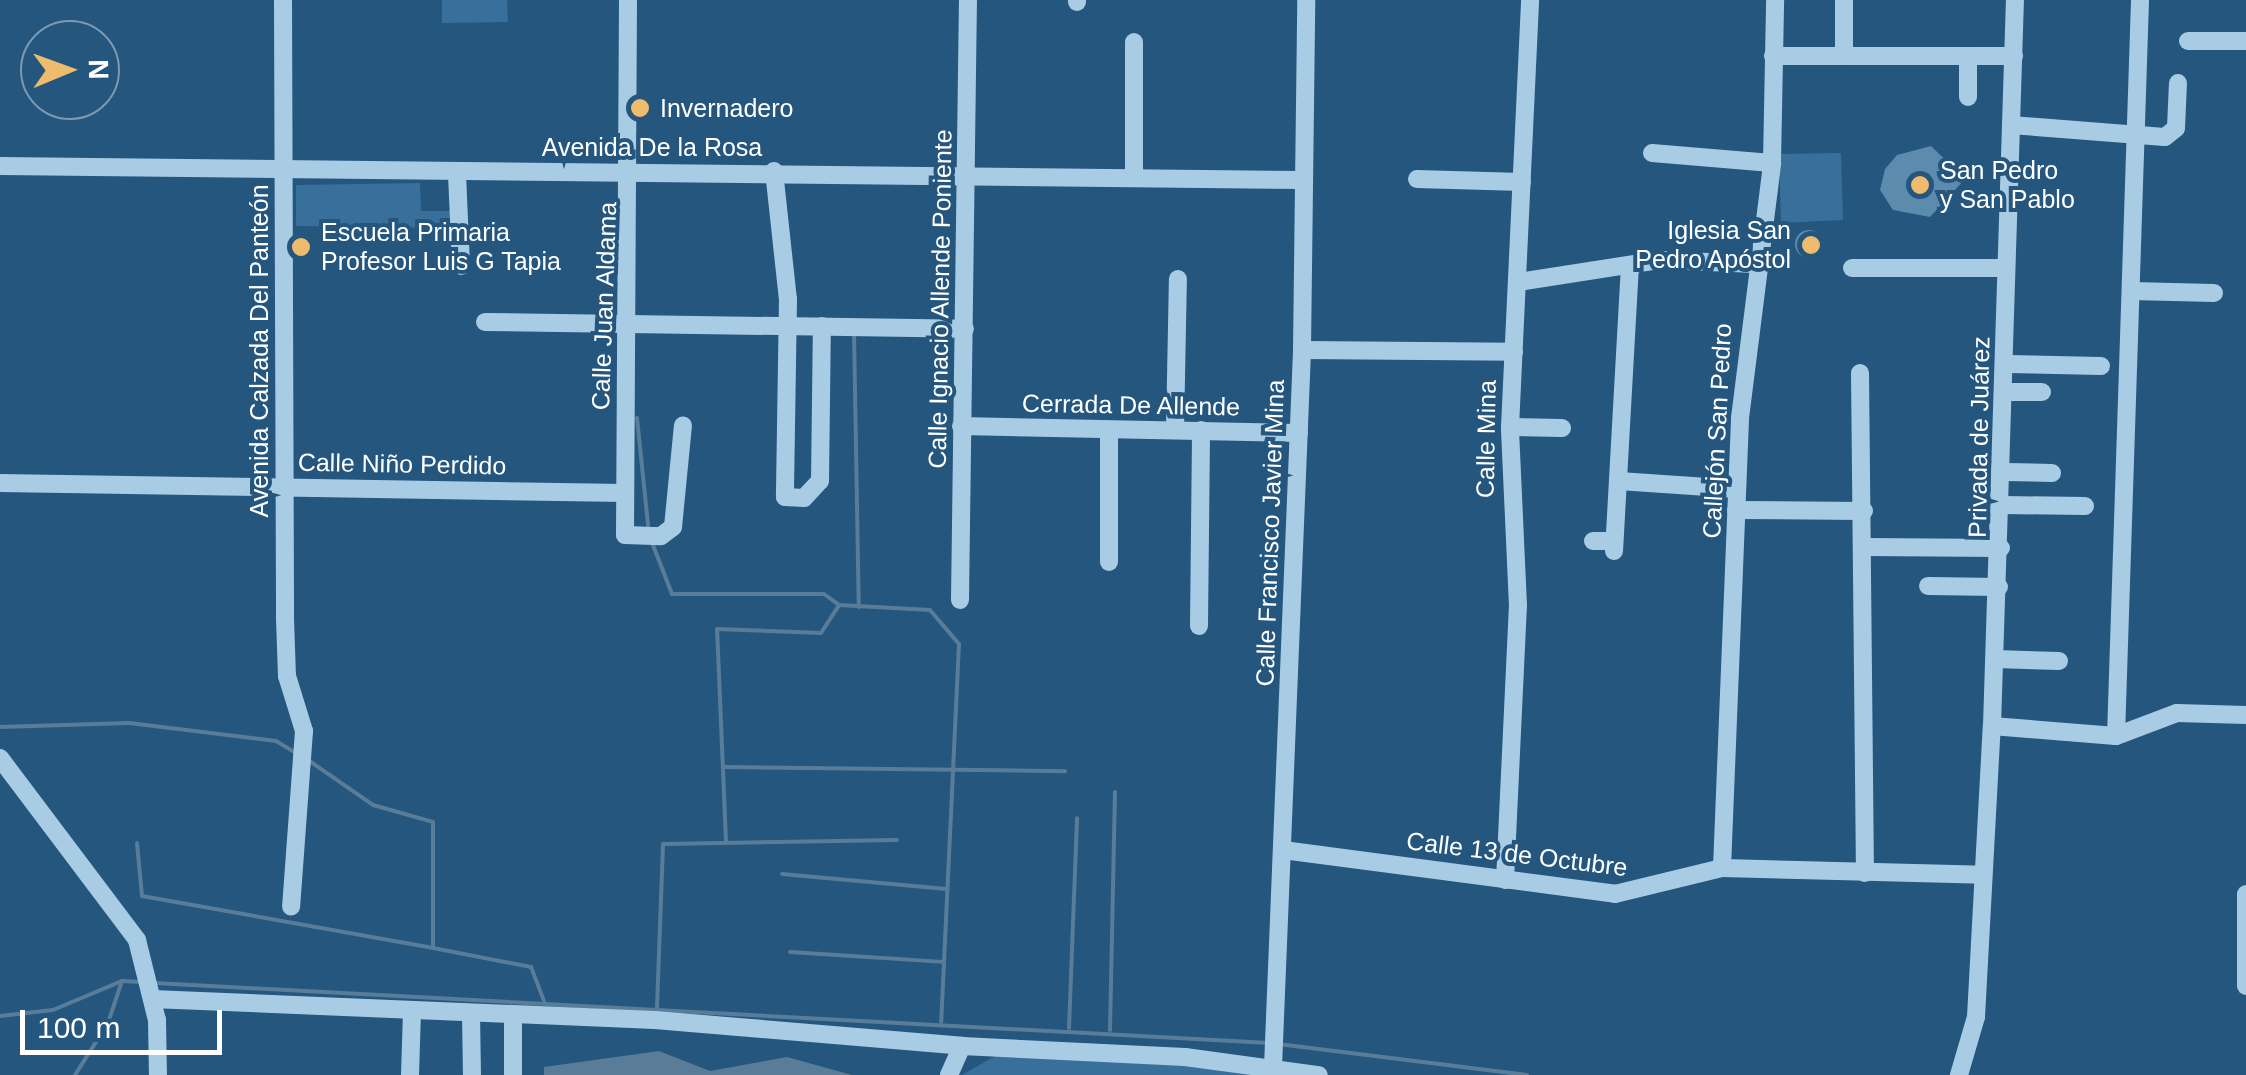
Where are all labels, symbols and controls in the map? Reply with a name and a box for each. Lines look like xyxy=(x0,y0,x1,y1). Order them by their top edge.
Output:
north arrow xyxy=(20,20,120,120)
text: N xyxy=(83,59,114,80)
place label: Invernadero xyxy=(660,93,793,123)
marker: Invernadero xyxy=(629,97,651,119)
street label: Calle Ignacio Allende Poniente xyxy=(922,129,958,469)
street label: Avenida De la Rosa xyxy=(542,132,762,162)
place label: San Pedro y San Pablo xyxy=(1940,156,2075,215)
marker: San Pedro y San Pablo xyxy=(1909,174,1931,196)
street label: Avenida Calzada Del Panteón xyxy=(244,184,274,518)
street label: Calle Juan Aldama xyxy=(585,201,623,411)
place label: Iglesia San Pedro Apóstol xyxy=(1634,216,1791,275)
place label: Escuela Primaria Profesor Luis G Tapia xyxy=(321,218,561,277)
marker: Iglesia San Pedro Apóstol xyxy=(1800,234,1822,256)
marker: Escuela Primaria Profesor Luis G Tapia xyxy=(290,236,312,258)
street label: Callejón San Pedro xyxy=(1696,323,1738,539)
street label: Privada de Juárez xyxy=(1962,336,1996,538)
street label: Calle Francisco Javier Mina xyxy=(1250,379,1290,687)
street label: Calle Mina xyxy=(1470,380,1502,498)
street label: Cerrada De Allende xyxy=(1021,388,1241,422)
street label: Calle Niño Perdido xyxy=(298,447,506,481)
street label: Calle 13 de Octubre xyxy=(1405,826,1629,882)
scale bar xyxy=(25,990,228,1052)
text: 100 m xyxy=(37,1011,120,1044)

